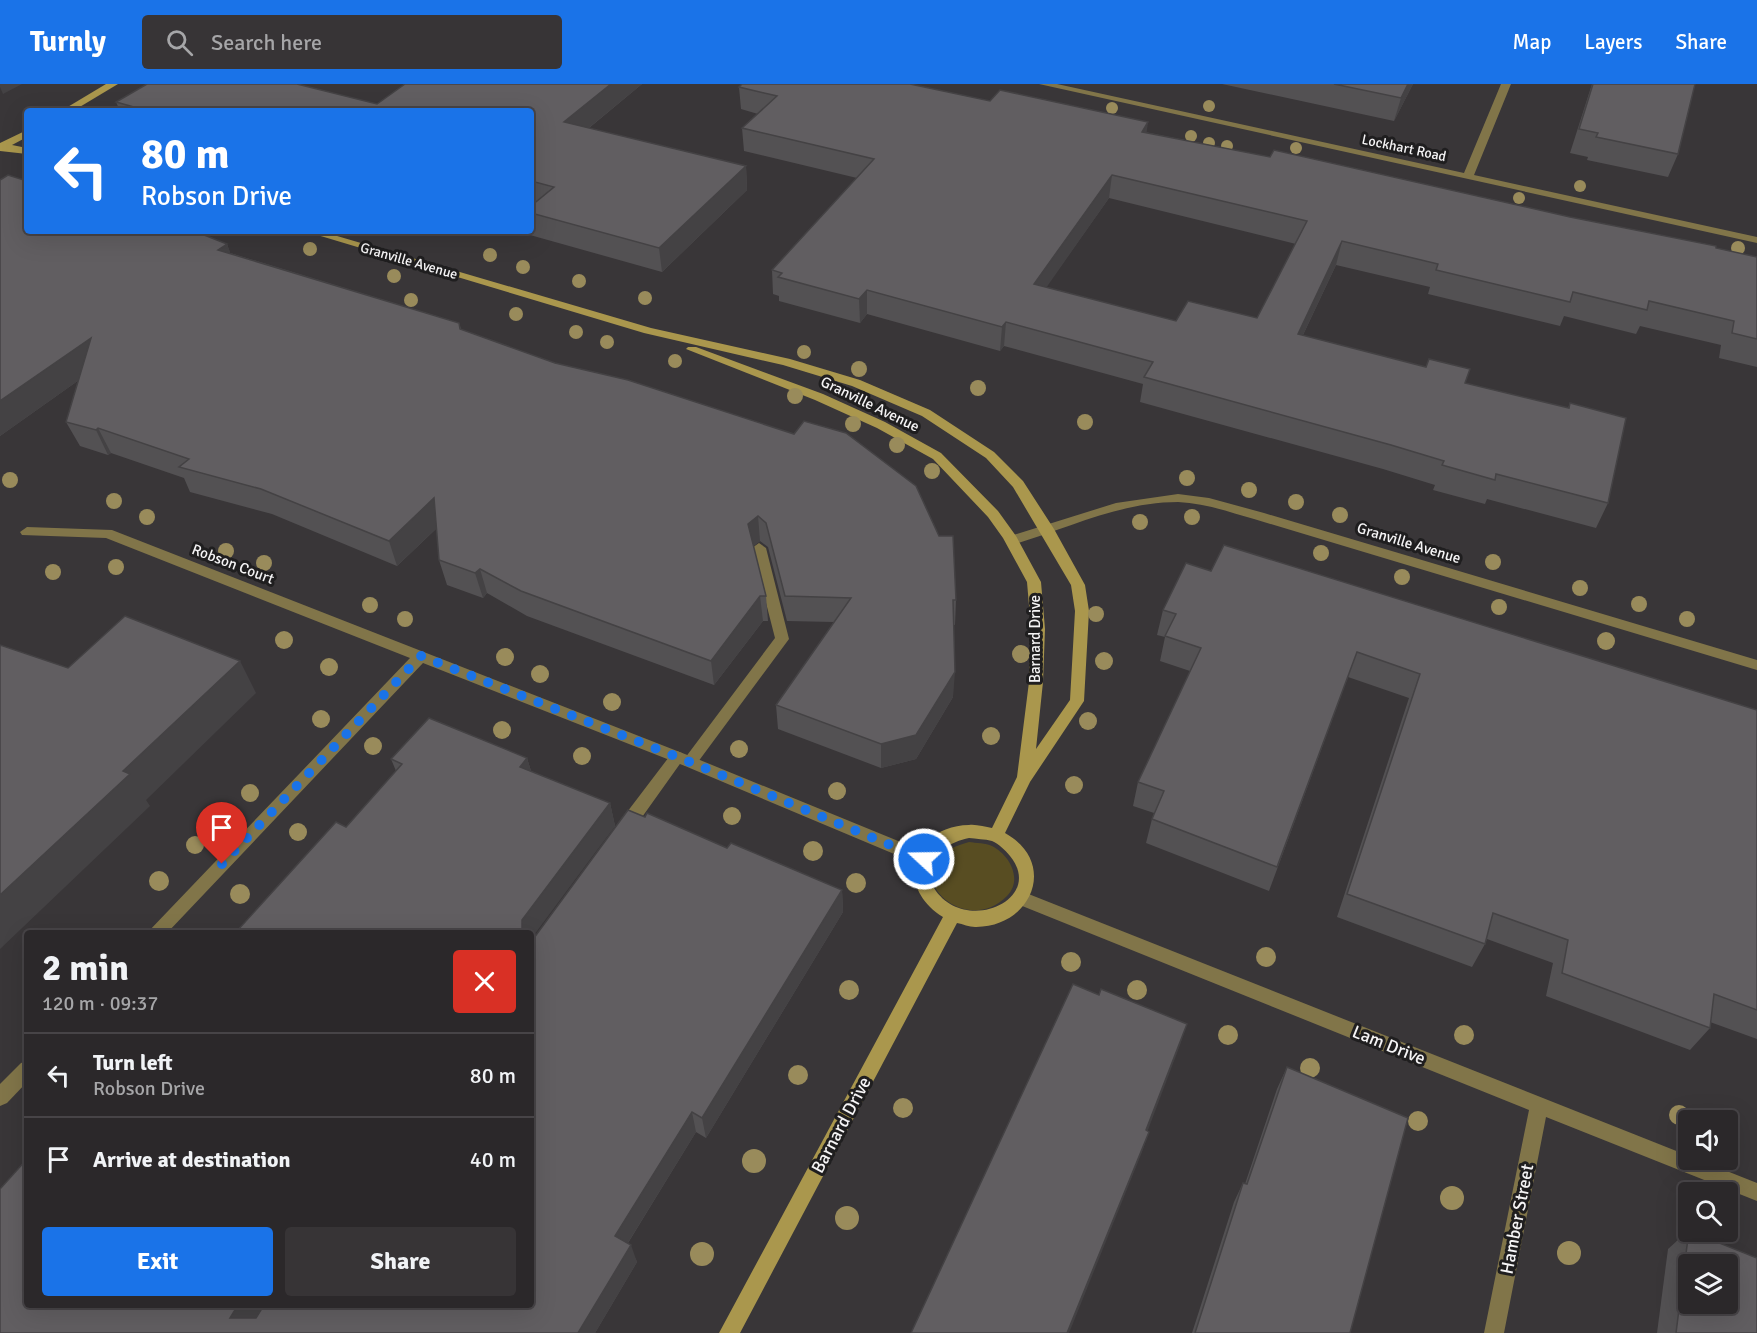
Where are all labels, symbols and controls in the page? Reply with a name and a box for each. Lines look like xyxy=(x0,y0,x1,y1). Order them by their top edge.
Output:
search box xyxy=(142,15,562,69)
text: Turnly xyxy=(30,25,106,59)
icon: search xyxy=(163,26,196,59)
text: Search here xyxy=(211,29,322,56)
text: Map xyxy=(1513,29,1551,55)
text: Layers xyxy=(1584,29,1642,55)
text: Share xyxy=(1675,29,1727,55)
text: 80 m xyxy=(141,129,230,180)
street label: Lockhart Road xyxy=(1360,131,1448,165)
icon: left xyxy=(42,132,120,210)
text: Robson Drive xyxy=(141,180,292,213)
street label: Granville Avenue xyxy=(358,239,460,283)
street label: Granville Avenue xyxy=(818,372,922,436)
street label: Granville Avenue xyxy=(1355,519,1463,567)
street label: Robson Court xyxy=(189,540,277,588)
street label: Barnard Drive xyxy=(1026,595,1044,683)
pin xyxy=(196,802,247,864)
icon: arrive xyxy=(205,811,238,844)
position arrow xyxy=(892,827,956,891)
text: 2 min xyxy=(42,946,129,991)
button: close xyxy=(453,950,516,1013)
text: 120 m · 09:37 xyxy=(42,991,158,1016)
street label: Lam Drive xyxy=(1349,1020,1429,1070)
text: Turn left xyxy=(93,1049,173,1076)
icon: left xyxy=(42,1059,75,1092)
text: 80 m xyxy=(470,1062,516,1089)
street label: Barnard Drive xyxy=(806,1073,876,1177)
text: Robson Drive xyxy=(93,1076,205,1101)
map controls xyxy=(1678,1110,1738,1314)
button: sound xyxy=(1678,1110,1738,1170)
icon: arrive xyxy=(42,1143,75,1176)
text: Arrive at destination xyxy=(93,1146,290,1173)
text: 40 m xyxy=(470,1146,516,1173)
street label: Hamber Street xyxy=(1496,1162,1538,1276)
button: search xyxy=(1678,1182,1738,1242)
button: Exit xyxy=(42,1227,273,1296)
button: Share xyxy=(285,1227,516,1296)
button: layers xyxy=(1678,1254,1738,1314)

